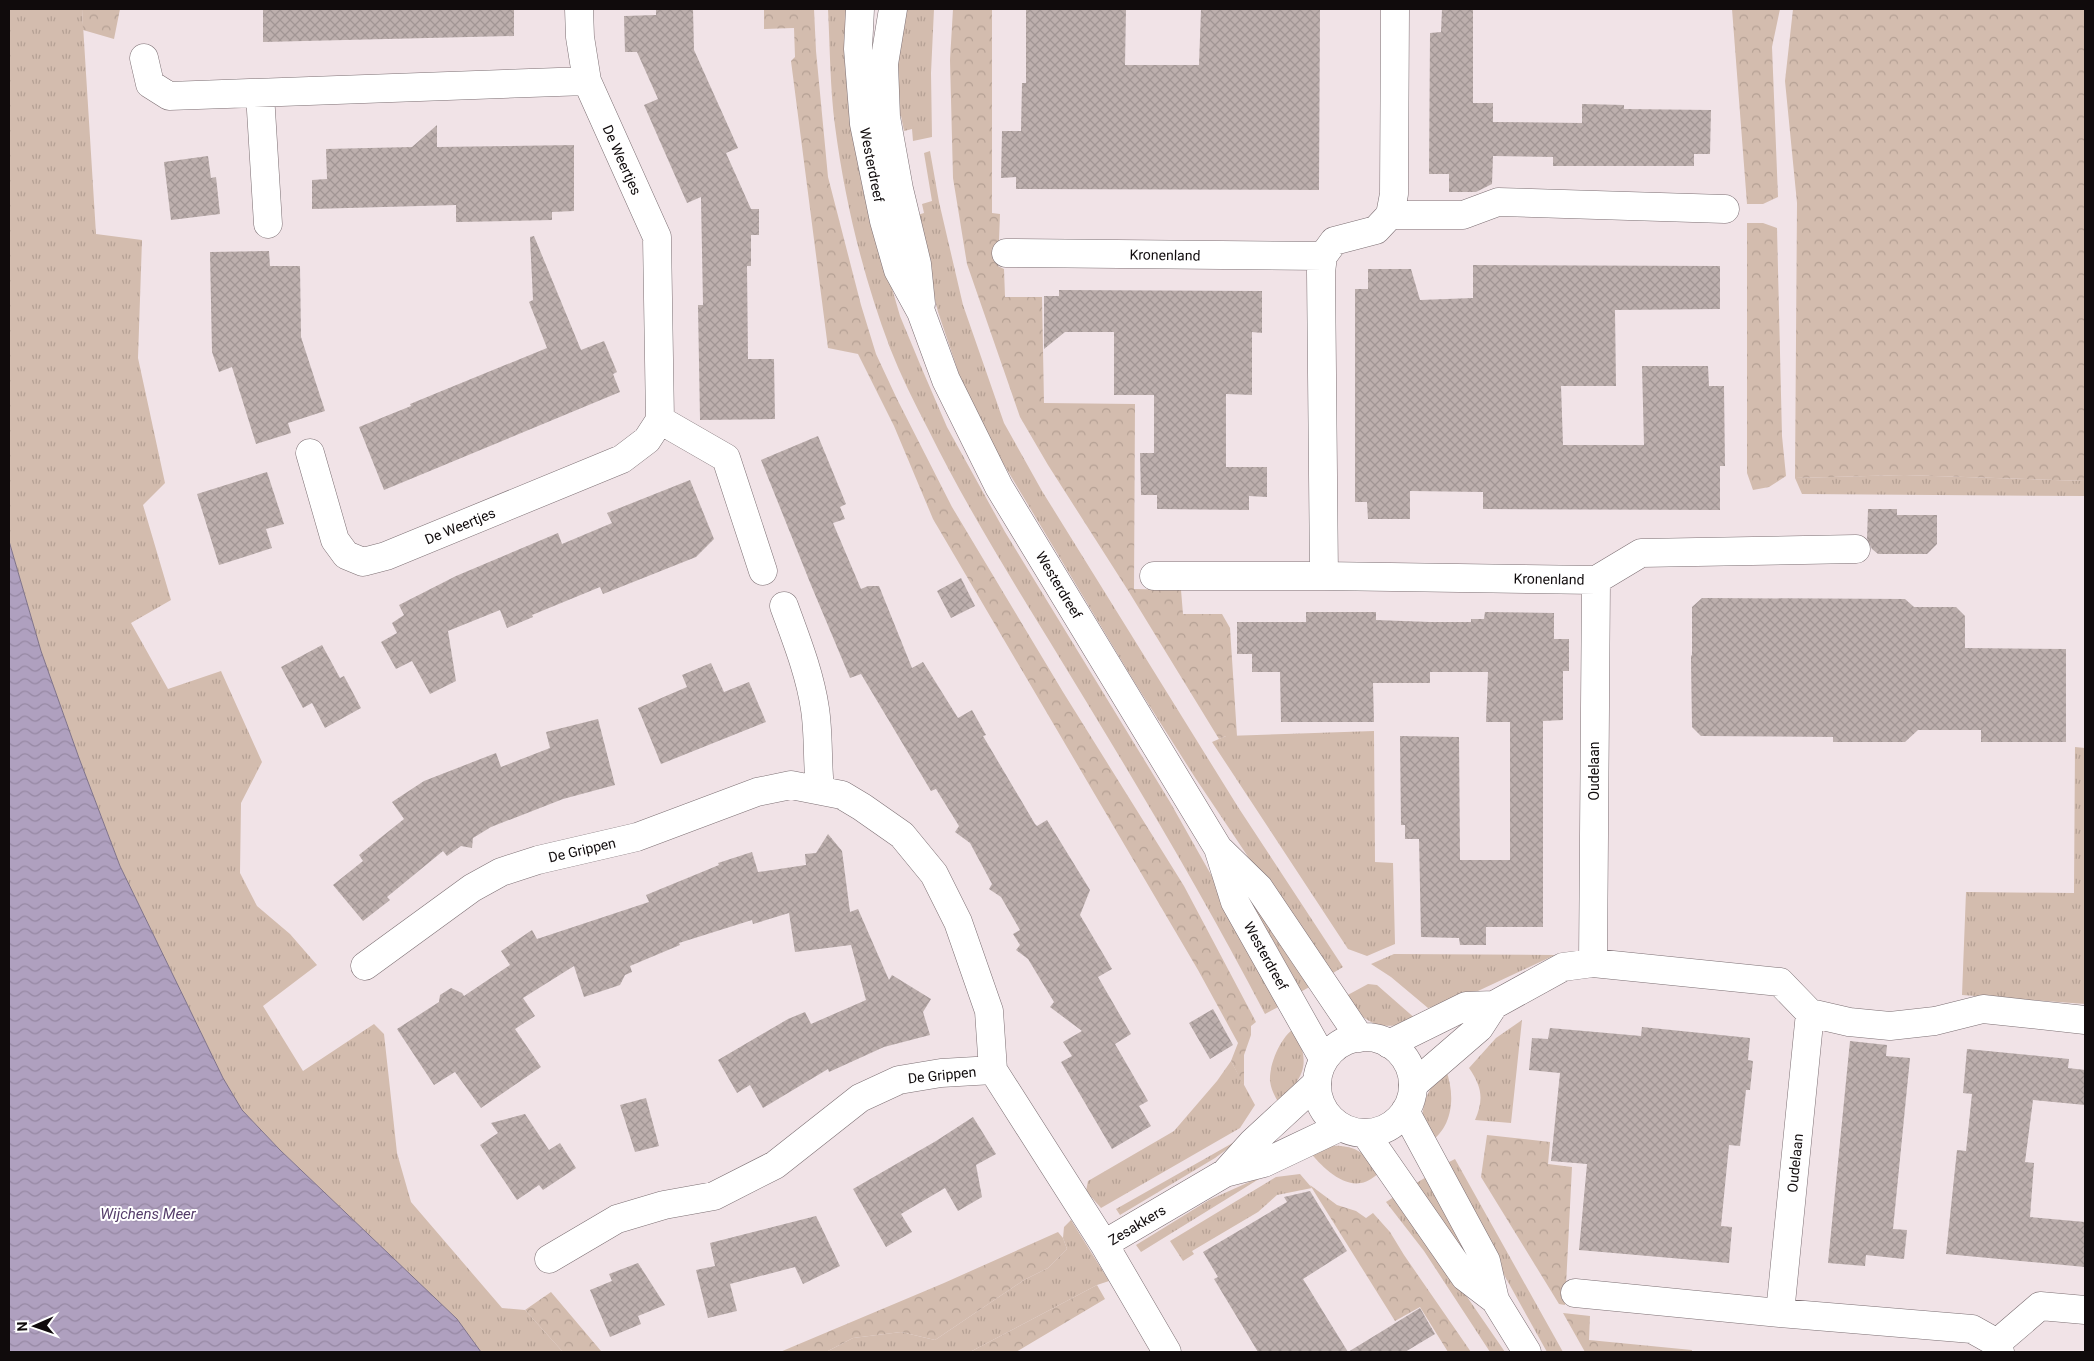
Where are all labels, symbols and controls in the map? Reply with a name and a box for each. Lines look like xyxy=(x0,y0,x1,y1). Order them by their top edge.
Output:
street label: De Weertjes xyxy=(599,123,645,197)
street label: Westerdreef xyxy=(857,126,887,204)
street label: Kronenland xyxy=(1129,246,1201,264)
street label: De Weertjes xyxy=(422,505,498,547)
street label: Westerdreef xyxy=(1033,548,1085,622)
street label: Kronenland xyxy=(1513,570,1585,588)
street label: Oudelaan xyxy=(1586,741,1602,801)
street label: De Grippen xyxy=(547,834,617,866)
street label: Westerdreef xyxy=(1241,919,1291,993)
street label: De Grippen xyxy=(907,1063,977,1087)
street label: Oudelaan xyxy=(1784,1133,1806,1193)
street label: Zesakkers xyxy=(1105,1202,1169,1248)
water label: Wijchens Meer xyxy=(100,1205,197,1223)
north arrow xyxy=(10,1301,60,1351)
text: N xyxy=(14,1321,30,1332)

